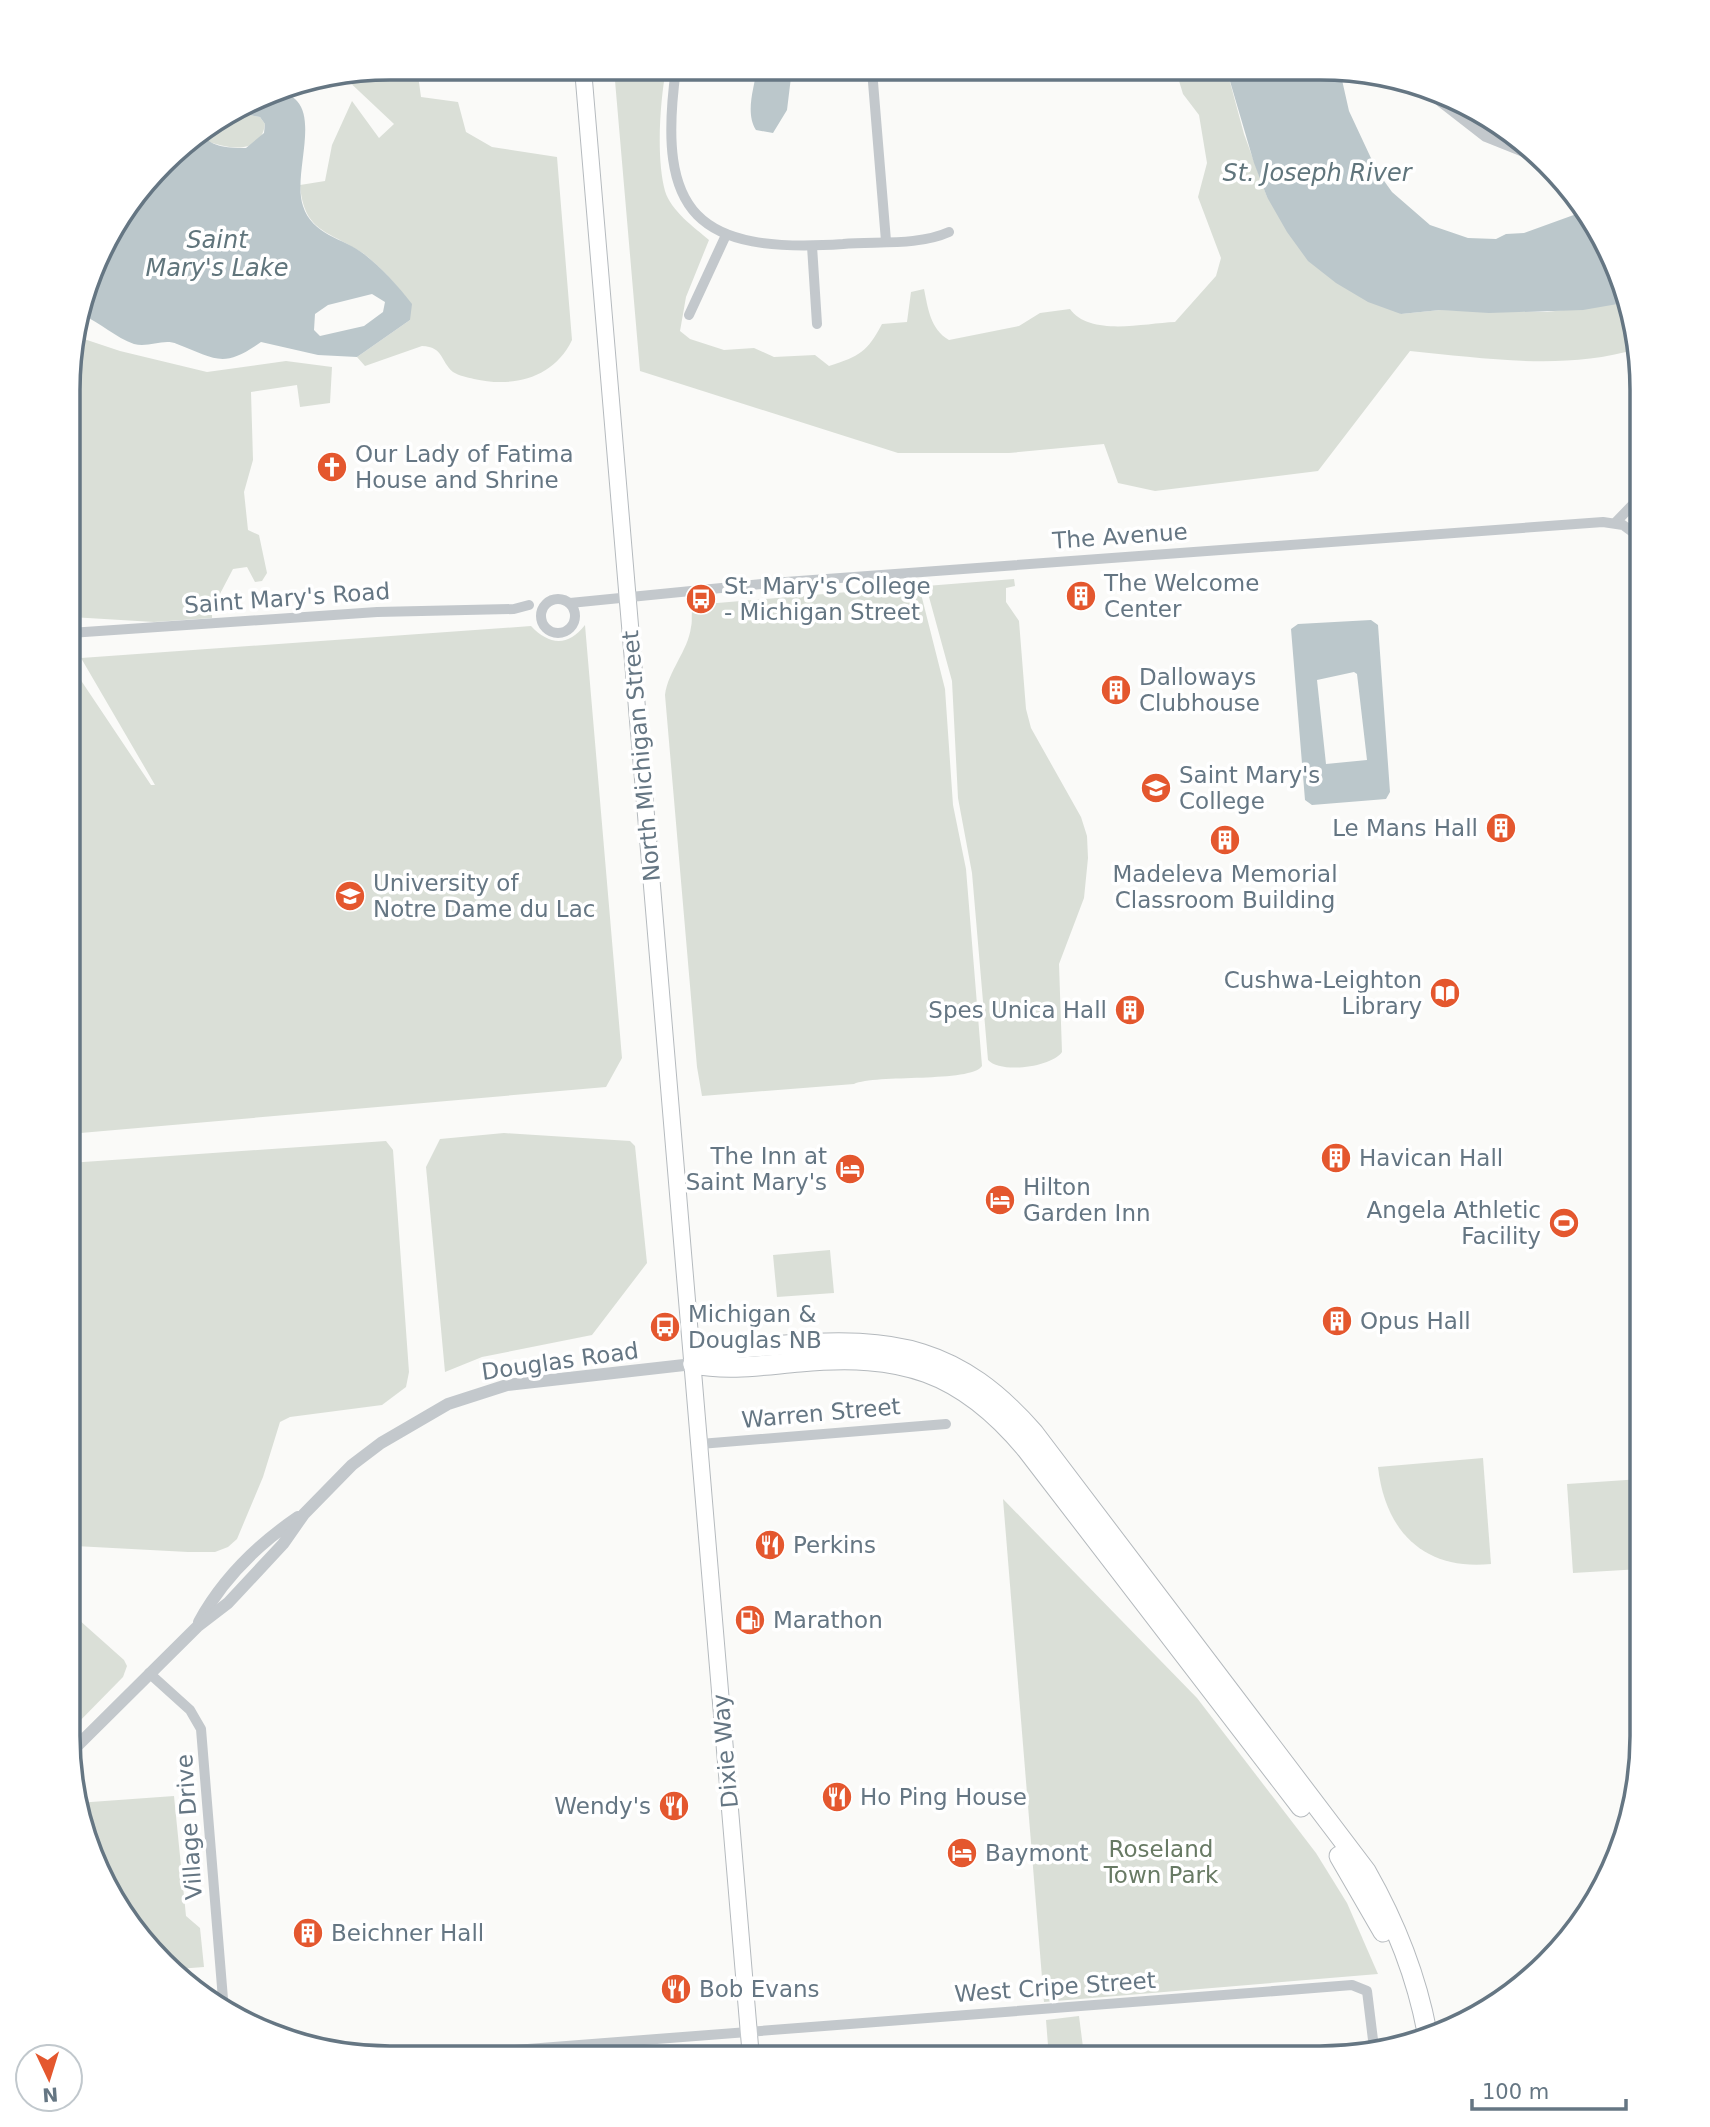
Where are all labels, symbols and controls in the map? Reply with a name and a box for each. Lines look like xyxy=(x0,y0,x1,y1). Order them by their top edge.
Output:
water label: St. Joseph River xyxy=(1222,159,1414,187)
water label: Saint Mary's Lake xyxy=(146,226,288,282)
place label: Our Lady of Fatima House and Shrine xyxy=(355,441,573,493)
church icon: Our Lady of Fatima House and Shrine xyxy=(315,450,349,484)
street label: The Avenue xyxy=(1050,518,1189,554)
place label: The Welcome Center xyxy=(1103,570,1259,622)
place label: St. Mary's College - Michigan Street xyxy=(724,573,931,625)
street label: Saint Mary's Road xyxy=(183,578,391,618)
building icon: The Welcome Center xyxy=(1064,579,1098,613)
bus stop icon: St. Mary's College - Michigan Street xyxy=(684,582,718,616)
street label: North Michigan Street xyxy=(617,629,665,883)
place label: Dalloways Clubhouse xyxy=(1139,664,1260,716)
building icon: Dalloways Clubhouse xyxy=(1099,673,1133,707)
place label: Saint Mary's College xyxy=(1179,762,1320,814)
school or university icon: Saint Mary's College xyxy=(1139,771,1173,805)
building icon: Le Mans Hall xyxy=(1484,811,1518,845)
place label: Le Mans Hall xyxy=(1332,815,1478,841)
building icon: Madeleva Memorial Classroom Building xyxy=(1208,823,1242,857)
place label: Madeleva Memorial Classroom Building xyxy=(1112,861,1338,913)
place label: University of Notre Dame du Lac xyxy=(373,870,595,922)
school or university icon: University of Notre Dame du Lac xyxy=(333,879,367,913)
place label: Cushwa-Leighton Library xyxy=(1224,967,1422,1019)
library icon: Cushwa-Leighton Library xyxy=(1428,976,1462,1010)
building icon: Spes Unica Hall xyxy=(1113,993,1147,1027)
place label: Spes Unica Hall xyxy=(928,997,1107,1023)
building icon: Havican Hall xyxy=(1319,1141,1353,1175)
place label: The Inn at Saint Mary's xyxy=(686,1143,827,1195)
place label: Havican Hall xyxy=(1359,1145,1503,1171)
hotel icon: The Inn at Saint Mary's xyxy=(833,1152,867,1186)
place label: Hilton Garden Inn xyxy=(1023,1174,1151,1226)
hotel icon: Hilton Garden Inn xyxy=(983,1183,1017,1217)
place label: Angela Athletic Facility xyxy=(1367,1197,1541,1249)
sports icon: Angela Athletic Facility xyxy=(1547,1206,1581,1240)
place label: Michigan & Douglas NB xyxy=(688,1301,822,1353)
building icon: Opus Hall xyxy=(1320,1304,1354,1338)
place label: Opus Hall xyxy=(1360,1308,1471,1334)
bus stop icon: Michigan & Douglas NB xyxy=(648,1310,682,1344)
street label: Douglas Road xyxy=(480,1337,640,1385)
street label: Warren Street xyxy=(741,1393,901,1433)
restaurant icon: Perkins xyxy=(753,1528,787,1562)
place label: Perkins xyxy=(793,1532,876,1558)
fuel station icon: Marathon xyxy=(733,1603,767,1637)
place label: Marathon xyxy=(773,1607,883,1633)
street label: Dixie Way xyxy=(707,1693,743,1809)
street label: Village Drive xyxy=(171,1753,207,1901)
restaurant icon: Ho Ping House xyxy=(820,1780,854,1814)
place label: Ho Ping House xyxy=(860,1784,1027,1810)
restaurant icon: Wendy's xyxy=(657,1789,691,1823)
place label: Wendy's xyxy=(554,1793,651,1819)
hotel icon: Baymont xyxy=(945,1836,979,1870)
park label: Roseland Town Park xyxy=(1103,1836,1219,1888)
place label: Baymont xyxy=(985,1840,1089,1866)
building icon: Beichner Hall xyxy=(291,1916,325,1950)
place label: Beichner Hall xyxy=(331,1920,484,1946)
street label: West Cripe Street xyxy=(953,1967,1157,2007)
restaurant icon: Bob Evans xyxy=(659,1972,693,2006)
place label: Bob Evans xyxy=(699,1976,820,2002)
north arrow xyxy=(14,2043,84,2113)
scale bar xyxy=(1472,2068,1626,2112)
text: 100 m xyxy=(1482,2080,1549,2104)
text: N xyxy=(41,2083,59,2106)

